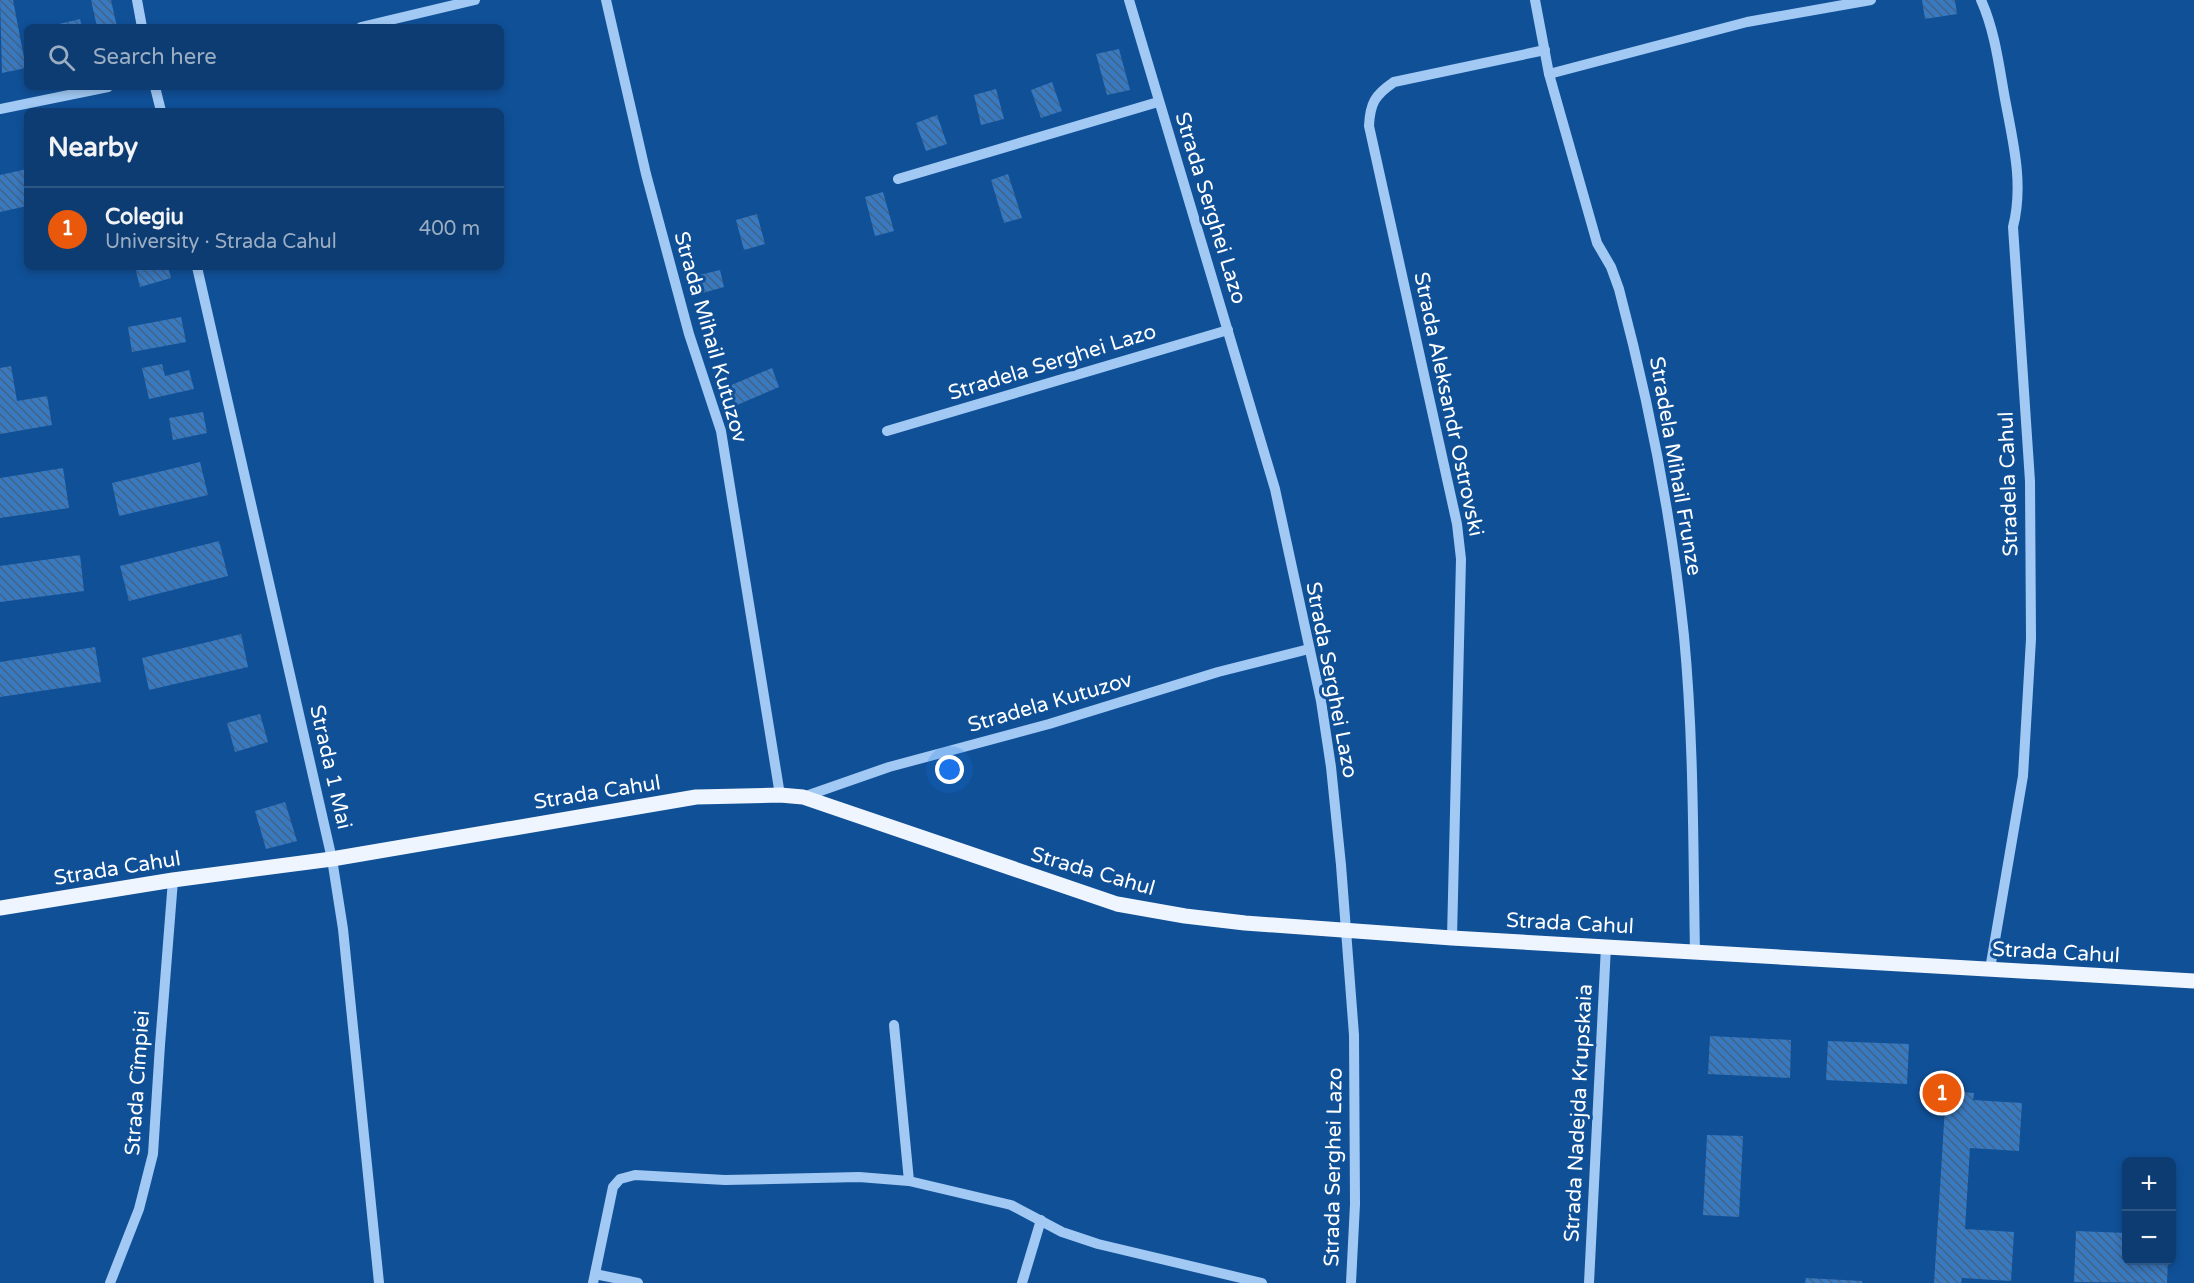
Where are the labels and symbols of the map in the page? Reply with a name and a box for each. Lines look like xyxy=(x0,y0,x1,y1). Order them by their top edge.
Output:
street label: Strada Serghei Lazo xyxy=(1169,109,1252,307)
street label: Strada Mihail Kutuzov xyxy=(668,229,753,446)
street label: Strada Aleksandr Ostrovski xyxy=(1408,270,1489,538)
street label: Stradela Serghei Lazo xyxy=(945,319,1159,406)
street label: Stradela Mihail Frunze xyxy=(1644,355,1707,578)
street label: Stradela Cahul xyxy=(1993,411,2024,557)
street label: Strada Serghei Lazo xyxy=(1300,580,1363,780)
street label: Stradela Kutuzov xyxy=(965,667,1135,738)
street label: Strada 1 Mai xyxy=(304,703,357,832)
your location xyxy=(935,755,964,784)
street label: Strada Cahul xyxy=(532,770,662,815)
street label: Strada Cahul xyxy=(1028,842,1158,901)
street label: Strada Cahul xyxy=(52,846,182,891)
street label: Strada Cahul xyxy=(1505,908,1635,939)
street label: Strada Cahul xyxy=(1991,937,2121,968)
street label: Strada Nadejda Krupskaia xyxy=(1559,983,1598,1243)
street label: Strada Cîmpiei xyxy=(120,1010,155,1157)
street label: Strada Serghei Lazo xyxy=(1319,1067,1348,1267)
pin: 1 xyxy=(1922,1070,1962,1116)

